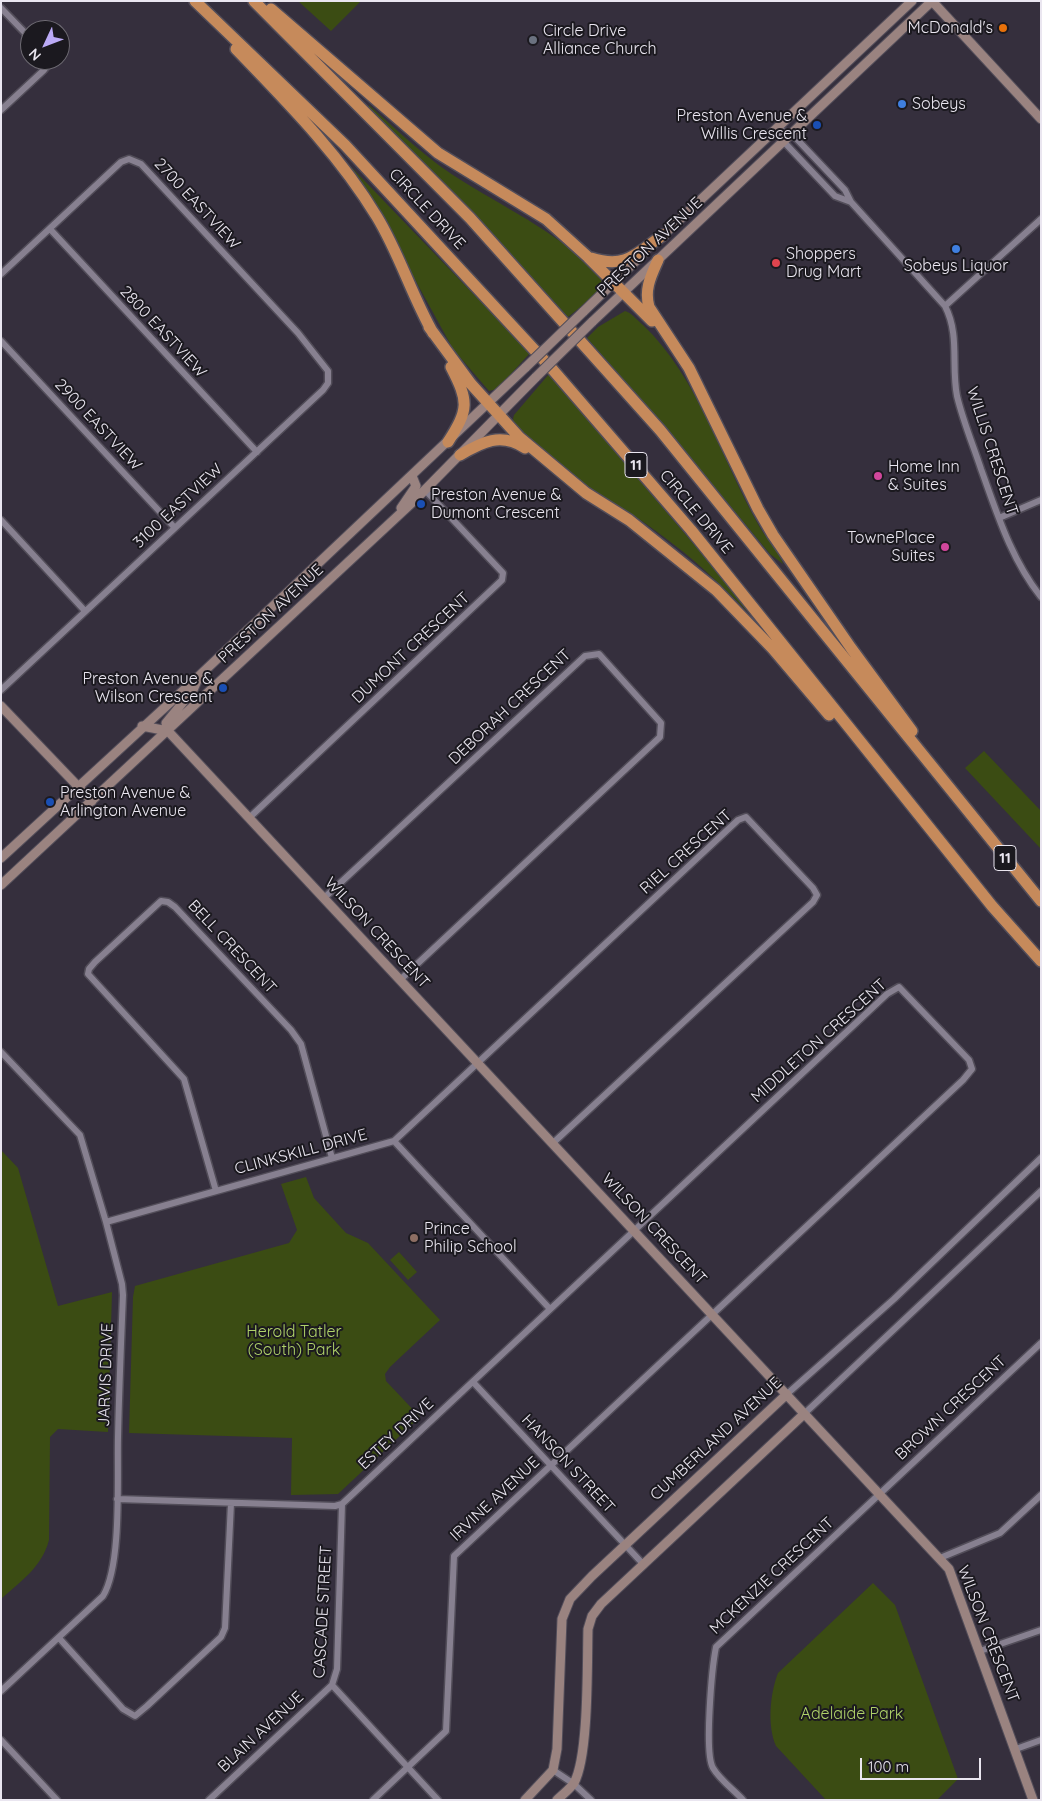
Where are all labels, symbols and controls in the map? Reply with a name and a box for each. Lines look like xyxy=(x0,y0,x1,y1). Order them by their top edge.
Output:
place label: McDonald's xyxy=(907,18,993,38)
north arrow xyxy=(20,20,70,70)
place label: Circle Drive Alliance Church xyxy=(543,21,657,59)
marker: McDonald's xyxy=(997,22,1009,34)
marker: Circle Drive Alliance Church xyxy=(527,34,539,46)
text: N xyxy=(25,45,45,64)
place label: Sobeys xyxy=(912,94,966,114)
marker: Sobeys xyxy=(896,98,908,110)
place label: Preston Avenue & Willis Crescent xyxy=(677,106,807,144)
marker: Preston Avenue & Willis Crescent xyxy=(811,119,823,131)
street label: 2700 EASTVIEW xyxy=(150,154,244,254)
street label: CIRCLE DRIVE xyxy=(385,165,469,253)
street label: PRESTON AVENUE xyxy=(593,193,707,301)
marker: Sobeys Liquor xyxy=(950,243,962,255)
place label: Shoppers Drug Mart xyxy=(786,244,861,282)
place label: Sobeys Liquor xyxy=(904,256,1008,276)
marker: Shoppers Drug Mart xyxy=(770,257,782,269)
street label: 2800 EASTVIEW xyxy=(116,282,210,382)
street label: 2900 EASTVIEW xyxy=(51,375,145,475)
street label: WILLIS CRESCENT xyxy=(962,384,1022,518)
road number: 11 xyxy=(625,452,647,478)
place label: Home Inn & Suites xyxy=(888,457,960,495)
street label: 3100 EASTVIEW xyxy=(129,460,227,552)
street label: CIRCLE DRIVE xyxy=(655,466,737,558)
marker: Home Inn & Suites xyxy=(872,470,884,482)
place label: Preston Avenue & Dumont Crescent xyxy=(431,485,561,523)
marker: Preston Avenue & Dumont Crescent xyxy=(415,498,427,510)
place label: TownePlace Suites xyxy=(847,528,935,566)
marker: TownePlace Suites xyxy=(939,541,951,553)
street label: PRESTON AVENUE xyxy=(214,560,328,668)
street label: DUMONT CRESCENT xyxy=(348,588,474,708)
street label: DEBORAH CRESCENT xyxy=(445,645,575,769)
place label: Preston Avenue & Wilson Crescent xyxy=(83,669,213,707)
marker: Preston Avenue & Wilson Crescent xyxy=(217,682,229,694)
place label: Preston Avenue & Arlington Avenue xyxy=(60,783,190,821)
marker: Preston Avenue & Arlington Avenue xyxy=(44,796,56,808)
street label: RIEL CRESCENT xyxy=(636,806,736,898)
road number: 11 xyxy=(994,846,1016,870)
street label: WILSON CRESCENT xyxy=(320,873,434,993)
street label: BELL CRESCENT xyxy=(184,896,280,998)
street label: MIDDLETON CRESCENT xyxy=(747,975,891,1107)
street label: CLINKSKILL DRIVE xyxy=(233,1125,369,1179)
street label: WILSON CRESCENT xyxy=(597,1169,711,1289)
place label: Prince Philip School xyxy=(424,1219,517,1257)
marker: Prince Philip School xyxy=(408,1232,420,1244)
park label: Herold Tatler (South) Park xyxy=(246,1322,342,1360)
street label: JARVIS DRIVE xyxy=(95,1323,117,1427)
street label: BROWN CRESCENT xyxy=(892,1352,1010,1464)
street label: CUMBERLAND AVENUE xyxy=(646,1373,786,1505)
street label: ESTEY DRIVE xyxy=(354,1394,438,1474)
street label: HANSON STREET xyxy=(517,1411,619,1517)
street label: IRVINE AVENUE xyxy=(446,1453,544,1545)
street label: MCKENZIE CRESCENT xyxy=(706,1513,838,1639)
street label: CASCADE STREET xyxy=(310,1545,336,1679)
street label: WILSON CRESCENT xyxy=(953,1563,1023,1705)
street label: BLAIN AVENUE xyxy=(214,1687,308,1777)
park label: Adelaide Park xyxy=(801,1704,903,1724)
scale bar xyxy=(862,1748,983,1780)
text: 100 m xyxy=(868,1757,909,1776)

